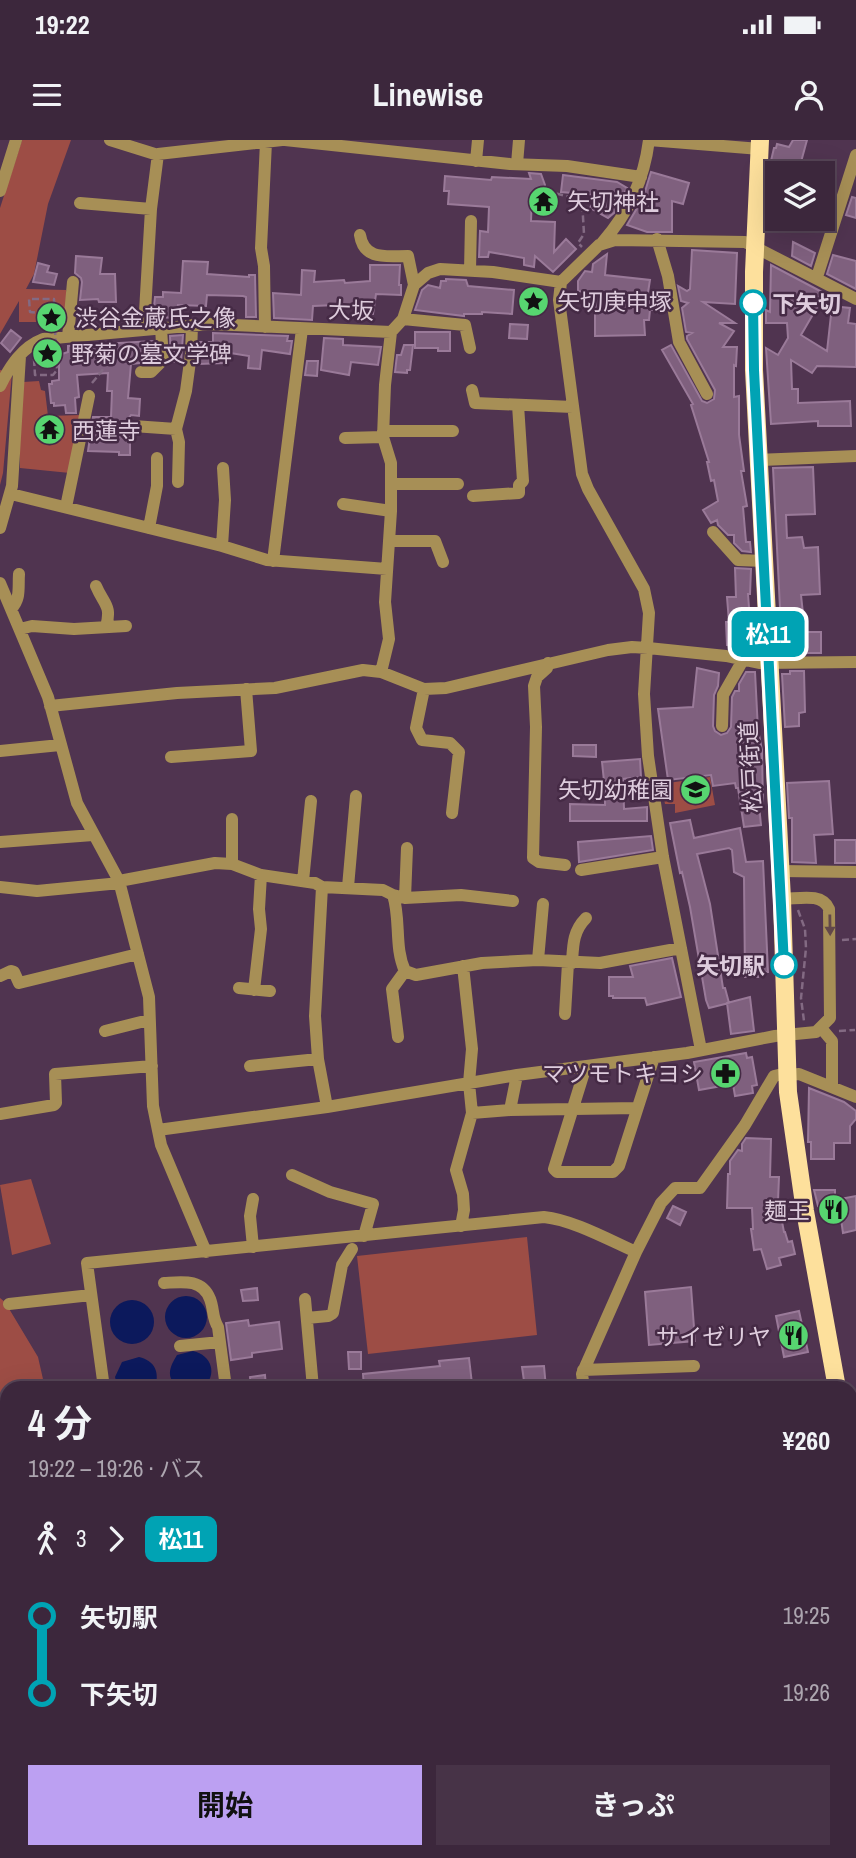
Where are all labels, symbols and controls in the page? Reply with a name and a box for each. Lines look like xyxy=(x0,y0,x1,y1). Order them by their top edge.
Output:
text: 19:22 xyxy=(35,7,90,42)
text: Linewise xyxy=(373,73,483,116)
icon: menu xyxy=(28,76,66,114)
icon: person xyxy=(790,76,828,114)
map controls xyxy=(765,161,835,231)
button: layers xyxy=(765,161,835,231)
temple icon: 矢切神社 xyxy=(527,184,561,218)
place label: 矢切神社 xyxy=(567,186,659,217)
place icon: 矢切庚申塚 xyxy=(517,284,551,318)
place label: 矢切庚申塚 xyxy=(557,286,672,317)
place label: 下矢切 xyxy=(772,288,841,319)
marker: 下矢切 xyxy=(740,290,766,316)
street label: 大坂 xyxy=(327,294,375,326)
place icon: 渋谷金蔵氏之像 xyxy=(35,300,69,334)
place label: 渋谷金蔵氏之像 xyxy=(75,302,236,333)
place icon: 野菊の墓文学碑 xyxy=(31,336,65,370)
place label: 野菊の墓文学碑 xyxy=(71,338,232,369)
temple icon: 西蓮寺 xyxy=(32,413,66,447)
place label: 西蓮寺 xyxy=(72,415,141,446)
line badge: 松11 xyxy=(728,611,808,657)
text: 松11 xyxy=(746,618,790,650)
street label: 松戸街道 xyxy=(732,720,768,814)
school or university icon: 矢切幼稚園 xyxy=(679,772,713,806)
place label: 矢切幼稚園 xyxy=(558,774,673,805)
one-way arrow xyxy=(824,914,835,936)
place label: 矢切駅 xyxy=(696,950,765,981)
marker: 矢切駅 xyxy=(771,952,797,978)
pharmacy icon: マツモトキヨシ xyxy=(709,1056,743,1090)
place label: マツモトキヨシ xyxy=(542,1058,703,1089)
restaurant icon: 麺王 xyxy=(816,1193,850,1227)
place label: 麺王 xyxy=(764,1195,810,1226)
restaurant icon: サイゼリヤ xyxy=(777,1319,811,1353)
place label: サイゼリヤ xyxy=(656,1321,771,1352)
text: 4 分 xyxy=(28,1398,92,1449)
text: ¥260 xyxy=(783,1423,830,1458)
text: 19:22 – 19:26 · バス xyxy=(28,1453,205,1484)
icon: walk xyxy=(28,1520,66,1558)
icon: forward xyxy=(97,1520,135,1558)
text: 3 xyxy=(76,1523,87,1554)
text: 松11 xyxy=(159,1523,203,1555)
text: 矢切駅 xyxy=(80,1600,158,1635)
text: 19:25 xyxy=(783,1600,830,1631)
text: 下矢切 xyxy=(80,1677,158,1712)
text: 19:26 xyxy=(783,1677,830,1708)
button: 開始 xyxy=(28,1765,422,1845)
button: きっぷ xyxy=(436,1765,830,1845)

